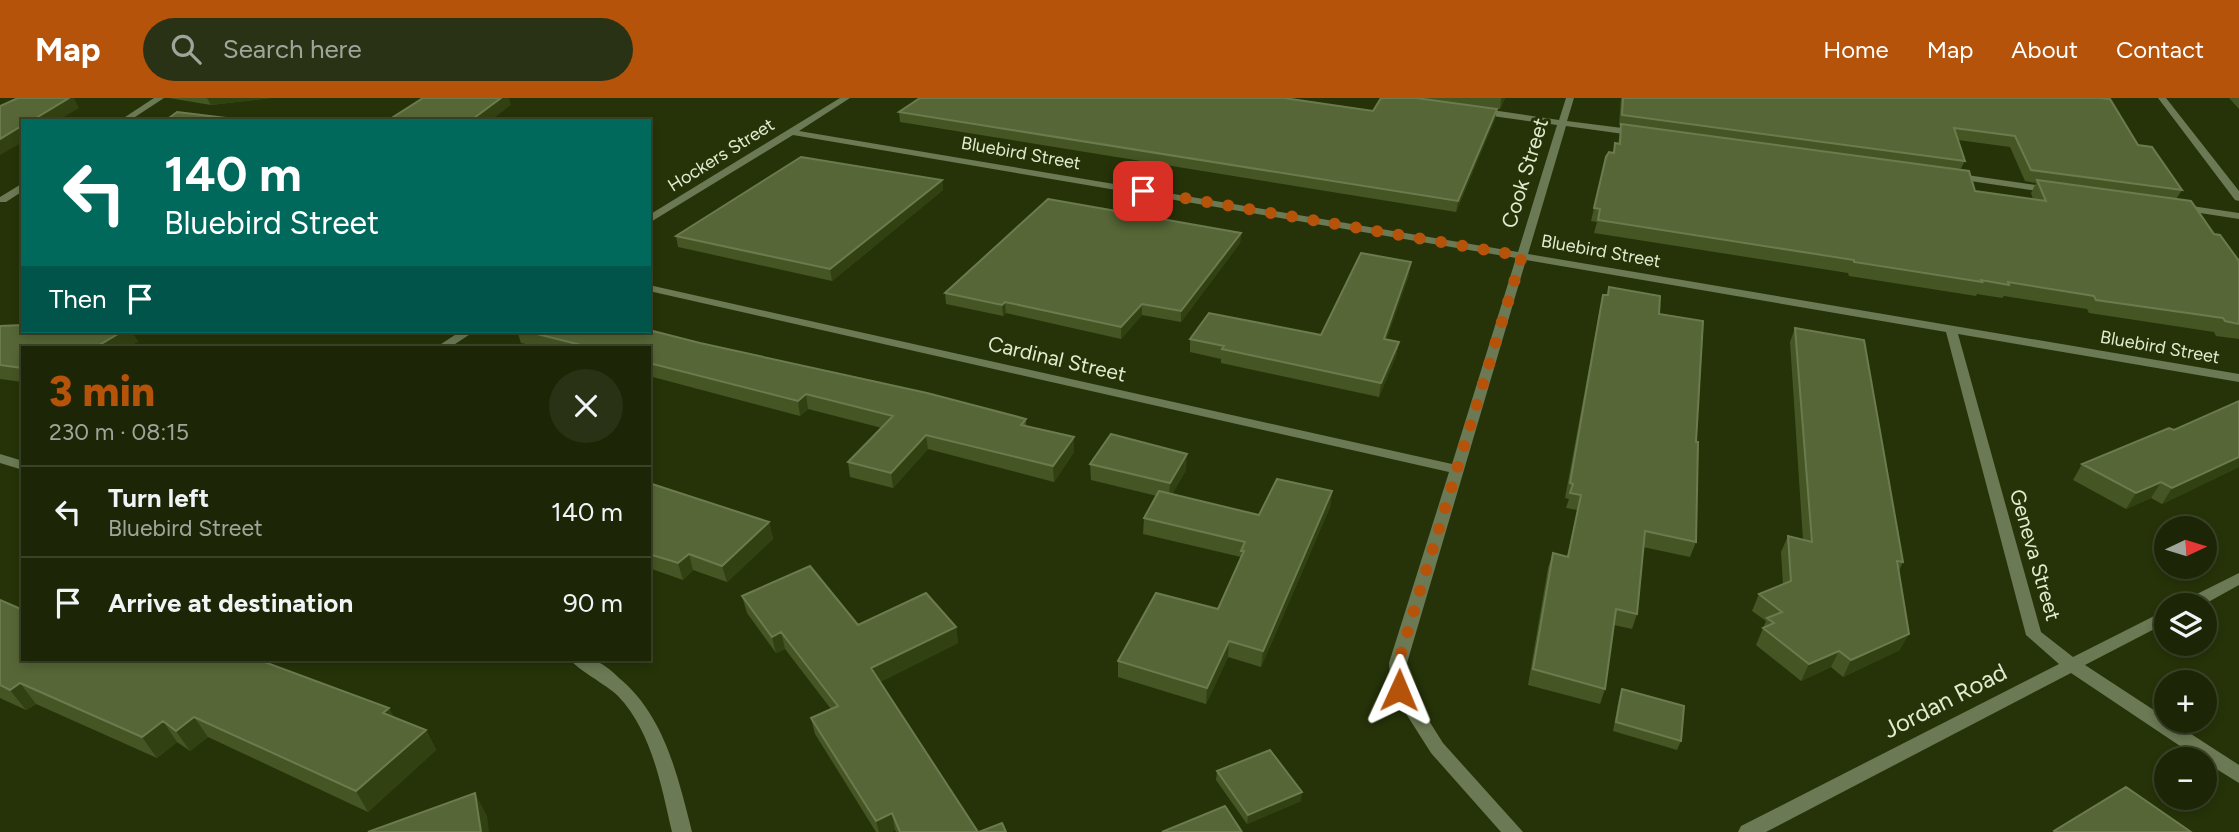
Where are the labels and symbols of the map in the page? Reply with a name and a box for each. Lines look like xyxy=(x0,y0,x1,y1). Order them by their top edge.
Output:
street label: Hockers Street xyxy=(664,113,778,196)
street label: Cook Street xyxy=(1496,115,1553,231)
street label: Bluebird Street xyxy=(959,132,1083,174)
pin xyxy=(1113,161,1173,221)
street label: Bluebird Street xyxy=(1539,230,1663,272)
street label: Bluebird Street xyxy=(2098,326,2222,368)
street label: Cardinal Street xyxy=(986,330,1129,387)
street label: Geneva Street xyxy=(2005,486,2066,624)
north arrow xyxy=(2154,516,2217,579)
position arrow xyxy=(1362,653,1436,727)
street label: Jordan Road xyxy=(1878,657,2012,744)

